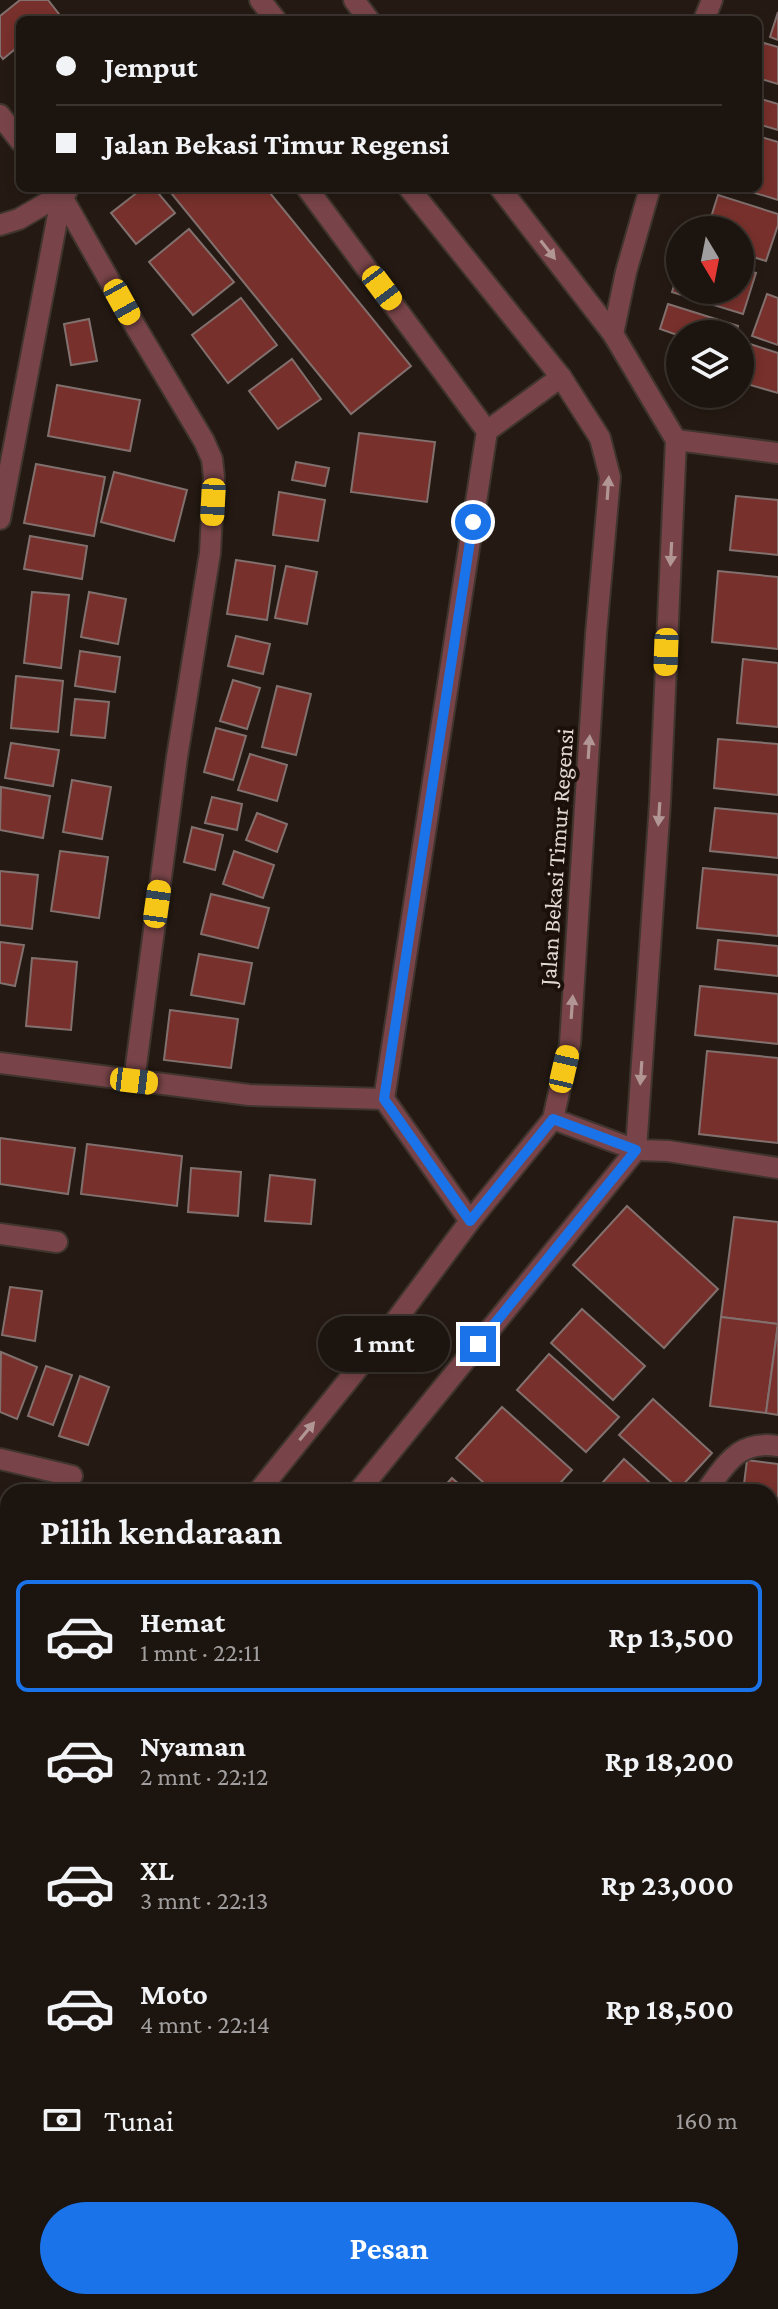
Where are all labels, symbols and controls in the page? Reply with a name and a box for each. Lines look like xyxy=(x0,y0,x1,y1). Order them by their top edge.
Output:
text: Jemput xyxy=(104,50,197,83)
text: Jalan Bekasi Timur Regensi xyxy=(104,127,449,160)
north arrow xyxy=(666,216,754,304)
map controls xyxy=(666,216,754,408)
one-way arrow xyxy=(539,240,555,260)
car xyxy=(358,262,406,314)
car xyxy=(100,275,144,329)
button: layers xyxy=(666,320,754,408)
one-way arrow xyxy=(602,475,615,500)
car xyxy=(200,477,226,527)
route start xyxy=(455,504,491,540)
one-way arrow xyxy=(664,542,677,567)
car xyxy=(653,628,679,676)
street label: Jalan Bekasi Timur Regensi xyxy=(533,727,578,989)
one-way arrow xyxy=(583,734,596,759)
one-way arrow xyxy=(652,802,665,827)
car xyxy=(142,879,172,929)
one-way arrow xyxy=(566,994,579,1019)
car xyxy=(547,1043,581,1095)
one-way arrow xyxy=(634,1061,647,1086)
car xyxy=(109,1066,159,1096)
callout: 1 mnt xyxy=(318,1316,450,1372)
route end xyxy=(460,1326,496,1362)
text: 1 mnt xyxy=(353,1329,415,1358)
one-way arrow xyxy=(298,1421,315,1441)
text: Pilih kendaraan xyxy=(40,1512,282,1552)
icon: car xyxy=(44,1600,116,1672)
text: Hemat xyxy=(140,1605,225,1638)
text: Rp 13,500 xyxy=(608,1620,734,1653)
text: 1 mnt · 22:11 xyxy=(140,1638,261,1667)
icon: car xyxy=(44,1724,116,1796)
text: Nyaman xyxy=(140,1729,246,1762)
text: Rp 18,200 xyxy=(605,1744,734,1777)
text: 2 mnt · 22:12 xyxy=(140,1762,268,1791)
icon: car xyxy=(44,1848,116,1920)
text: XL xyxy=(140,1853,174,1886)
text: Rp 23,000 xyxy=(601,1868,734,1901)
text: 3 mnt · 22:13 xyxy=(140,1886,268,1915)
icon: car xyxy=(44,1972,116,2044)
text: Moto xyxy=(140,1977,208,2010)
text: Rp 18,500 xyxy=(605,1992,734,2025)
text: 4 mnt · 22:14 xyxy=(140,2010,270,2039)
icon: cash xyxy=(40,2098,84,2142)
text: Tunai xyxy=(104,2104,174,2137)
text: 160 m xyxy=(676,2106,738,2135)
button: Pesan xyxy=(40,2202,738,2294)

